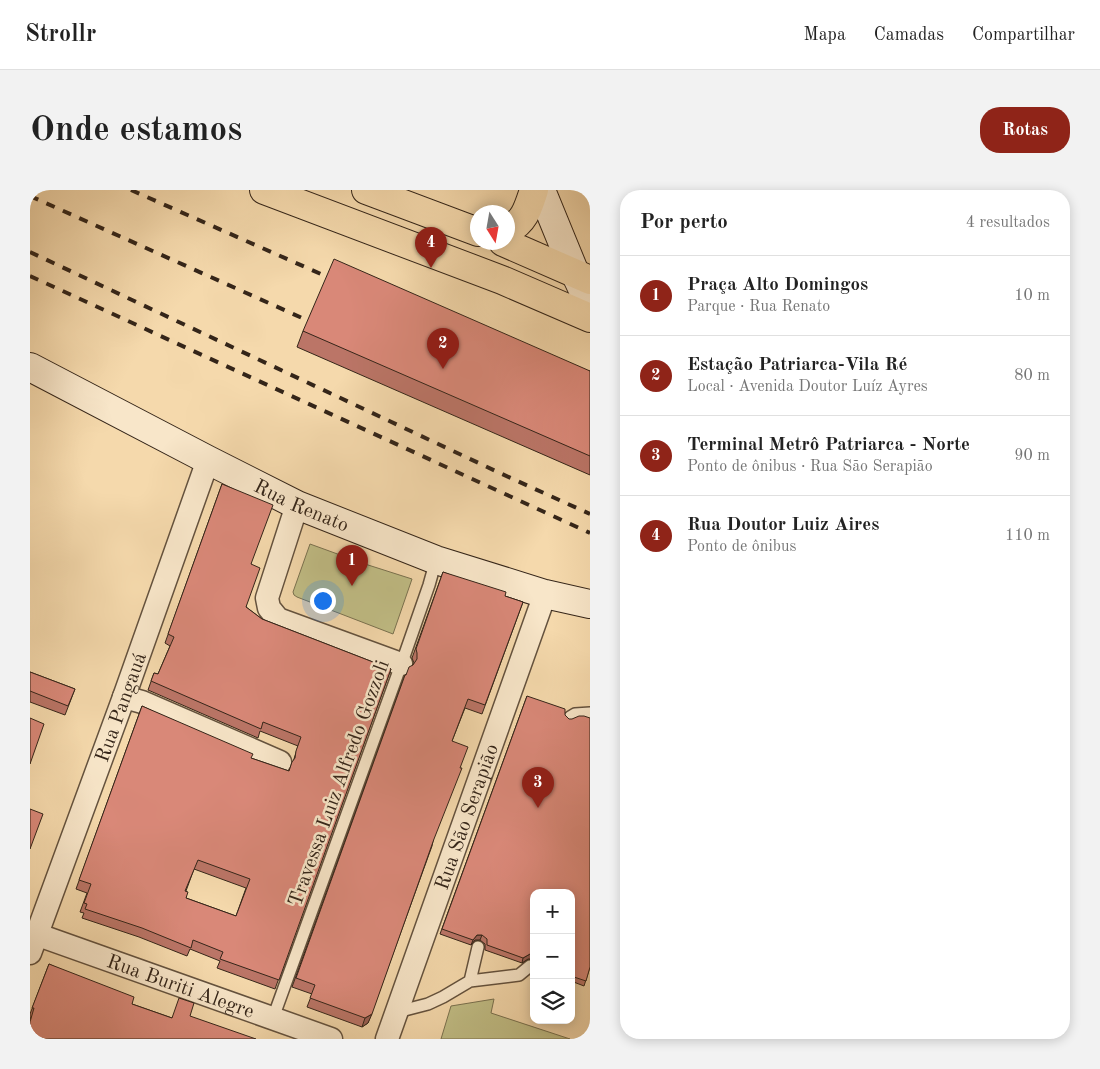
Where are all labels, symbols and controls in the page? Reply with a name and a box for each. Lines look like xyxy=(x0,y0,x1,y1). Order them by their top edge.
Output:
text: Strollr xyxy=(25,23,96,47)
text: Mapa xyxy=(804,26,846,44)
text: Camadas xyxy=(874,26,944,44)
text: Compartilhar xyxy=(972,26,1075,44)
button: Rotas xyxy=(980,107,1070,153)
text: Onde estamos xyxy=(30,113,242,148)
north arrow xyxy=(470,205,515,250)
text: Por perto xyxy=(640,212,728,233)
text: 4 resultados xyxy=(966,215,1050,231)
pin: 4 xyxy=(415,227,447,268)
text: Praça Alto Domingos xyxy=(687,276,868,295)
text: 1 xyxy=(651,288,661,304)
text: 10 m xyxy=(1014,288,1050,304)
text: Parque · Rua Renato xyxy=(687,299,830,315)
pin: 2 xyxy=(427,328,459,369)
text: Estação Patriarca-Vila Ré xyxy=(687,356,907,375)
text: 2 xyxy=(651,368,661,384)
text: 80 m xyxy=(1014,368,1050,384)
text: Local · Avenida Doutor Luíz Ayres xyxy=(687,379,928,395)
text: Terminal Metrô Patriarca - Norte xyxy=(687,436,970,455)
text: 3 xyxy=(651,448,661,464)
text: 90 m xyxy=(1014,448,1050,464)
text: Ponto de ônibus · Rua São Serapião xyxy=(687,459,933,475)
street label: Rua Renato xyxy=(250,477,351,536)
text: Rua Doutor Luiz Aires xyxy=(687,516,880,535)
text: 4 xyxy=(651,528,661,544)
text: 110 m xyxy=(1005,528,1050,544)
text: Ponto de ônibus xyxy=(687,539,796,555)
pin: 1 xyxy=(336,545,368,586)
your location xyxy=(310,588,336,614)
street label: Rua Pangauá xyxy=(93,650,151,765)
street label: Travessa Luiz Alfredo Gozzoli xyxy=(286,658,394,910)
street label: Rua São Serapião xyxy=(433,742,503,893)
pin: 3 xyxy=(522,767,554,808)
map controls xyxy=(530,889,575,1024)
button: + xyxy=(530,889,575,934)
button: − xyxy=(530,934,575,979)
street label: Rua Buriti Alegre xyxy=(104,952,256,1023)
button: layers xyxy=(530,979,575,1024)

